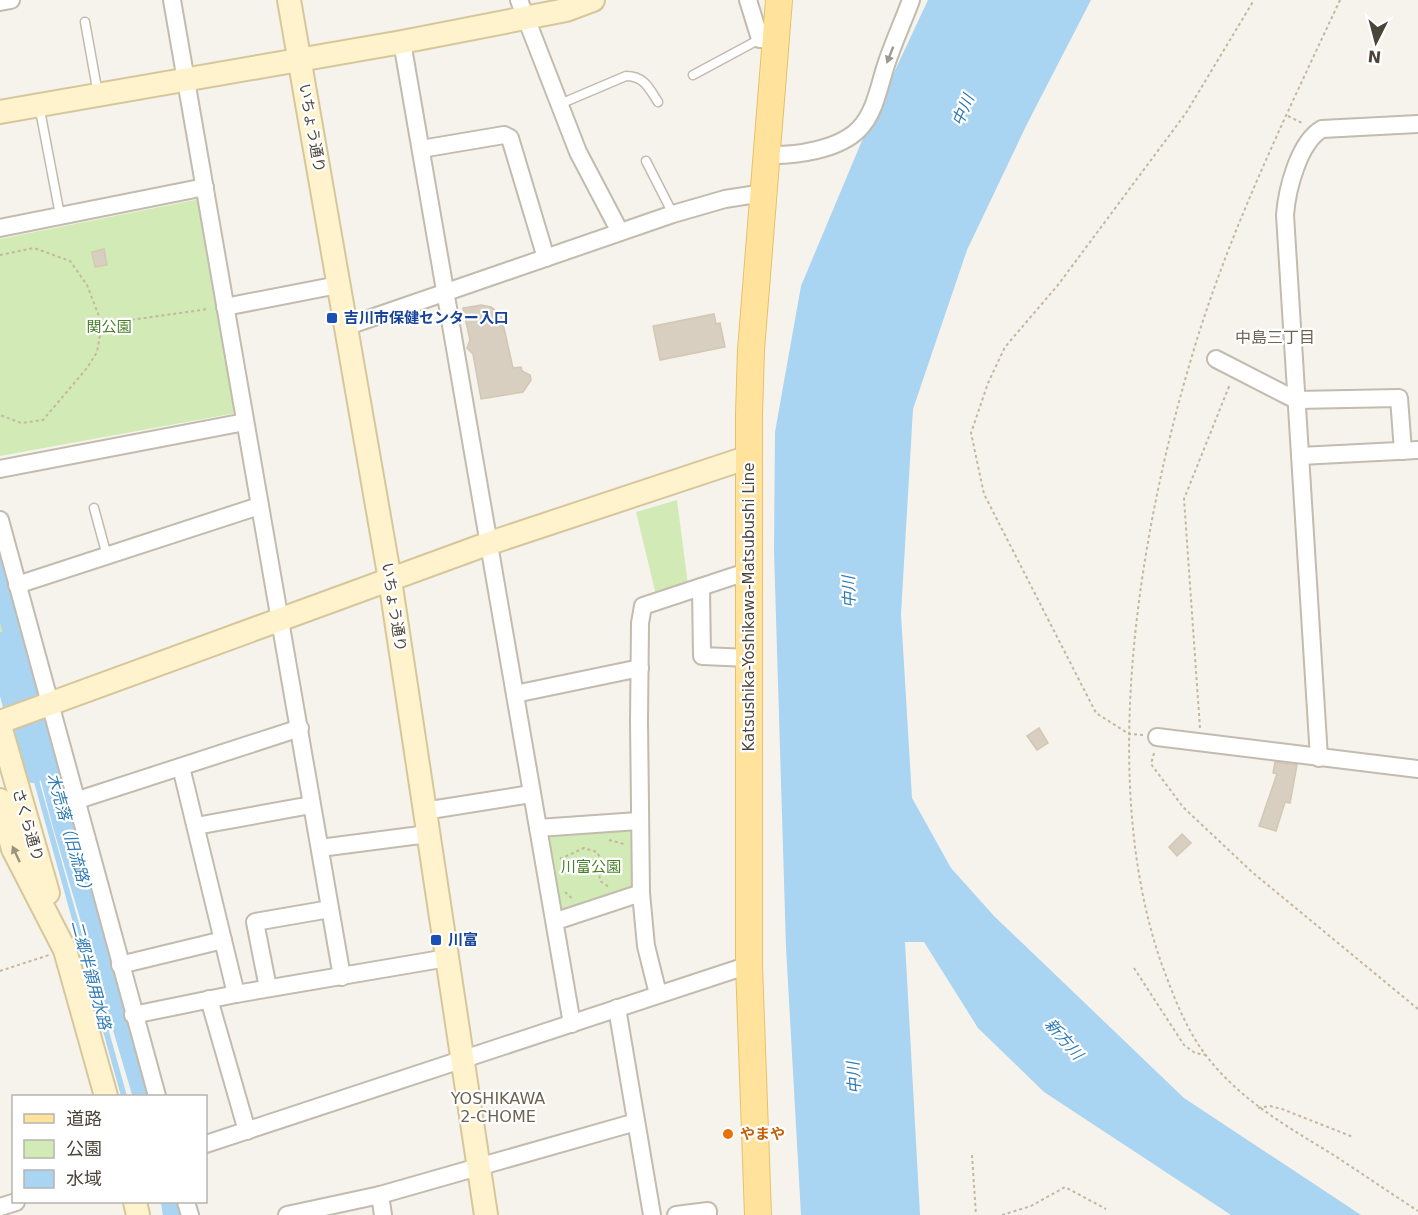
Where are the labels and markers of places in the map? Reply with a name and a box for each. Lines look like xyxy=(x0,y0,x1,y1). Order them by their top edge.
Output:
place label: 吉川市保健センター入口 xyxy=(344,309,509,327)
marker: 吉川市保健センター入口 xyxy=(325,311,339,325)
place label: 川富 xyxy=(448,931,478,949)
marker: 川富 xyxy=(429,933,443,947)
place label: やまや xyxy=(740,1125,785,1143)
marker: やまや xyxy=(721,1127,735,1141)

